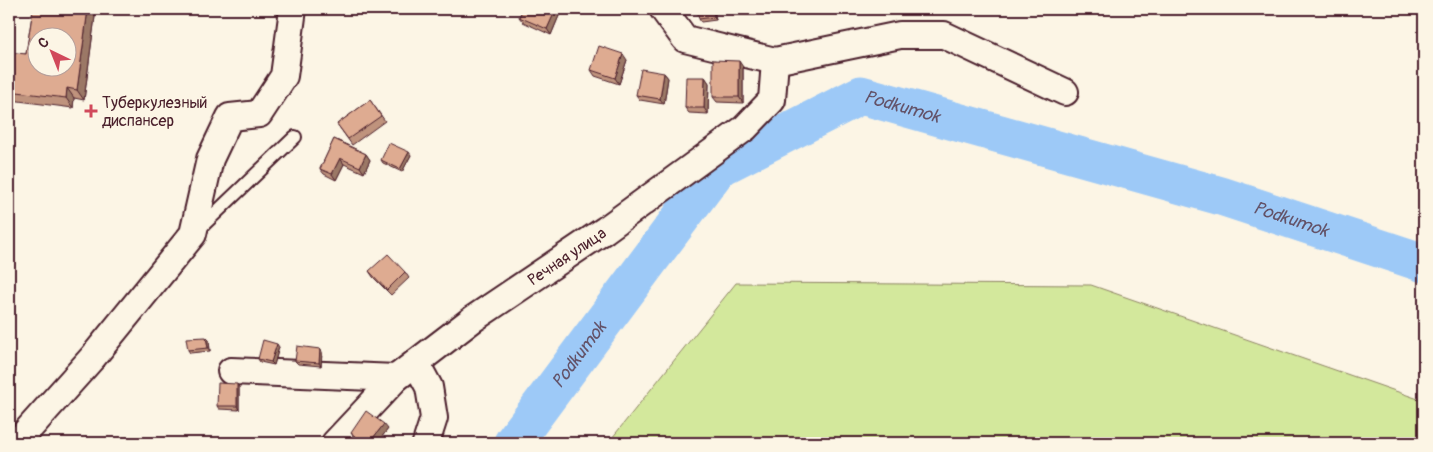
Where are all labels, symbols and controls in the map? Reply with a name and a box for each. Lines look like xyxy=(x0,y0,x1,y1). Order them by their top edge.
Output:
north arrow xyxy=(28,28,78,78)
text: С xyxy=(35,33,53,52)
water label: Podkumok xyxy=(861,85,944,129)
place label: Туберкулезный диспансер xyxy=(102,93,207,131)
marker: Туберкулезный диспансер xyxy=(84,104,98,118)
water label: Podkumok xyxy=(1250,196,1333,243)
street label: Речная улица xyxy=(524,223,610,290)
water label: Podkumok xyxy=(547,316,612,393)

